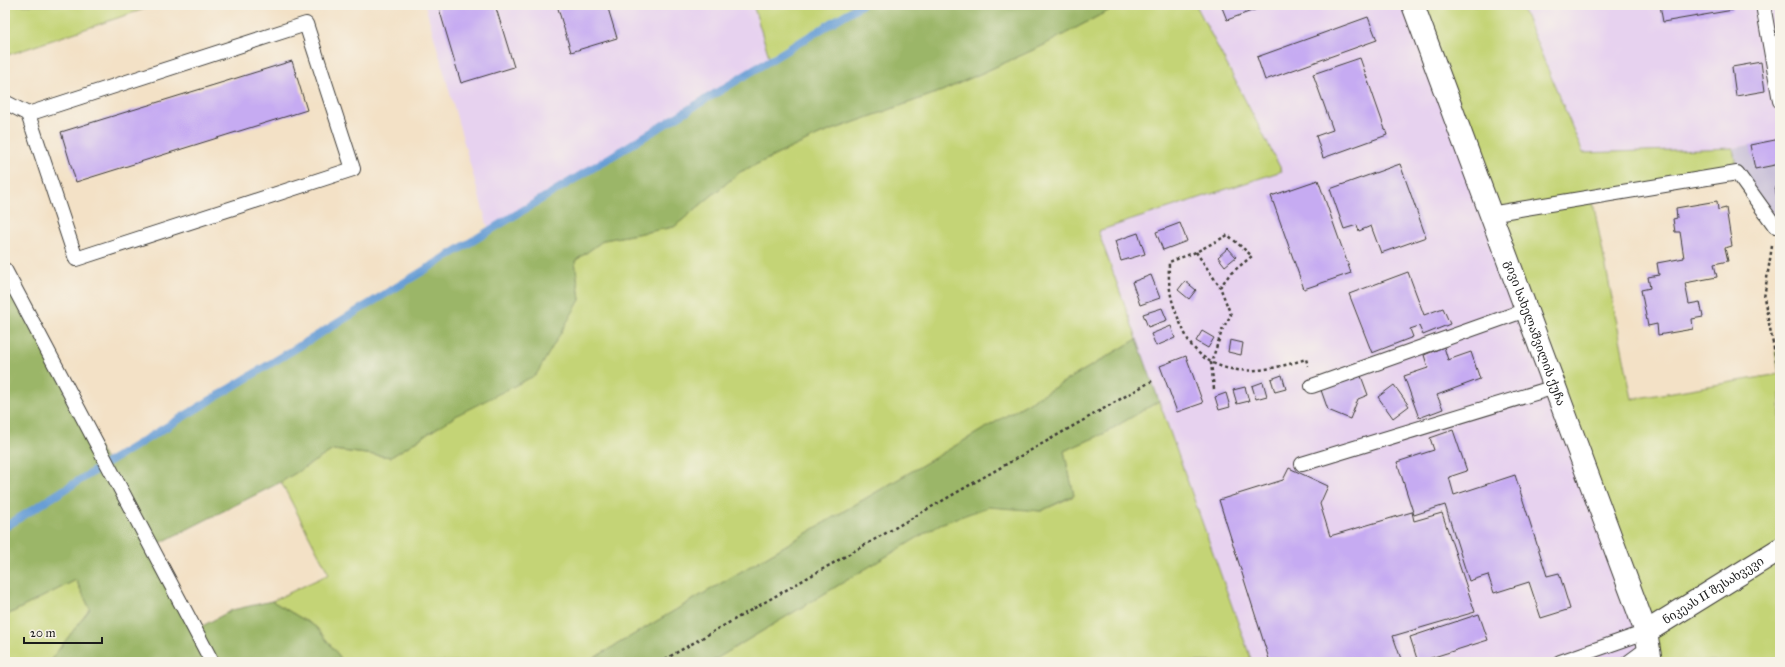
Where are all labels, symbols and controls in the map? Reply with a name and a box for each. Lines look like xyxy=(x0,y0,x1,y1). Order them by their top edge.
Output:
street label: გივი სახელაშვილის ქუჩა xyxy=(1502,259,1568,408)
street label: ნიკეას II შესახვევი xyxy=(1660,554,1766,627)
scale bar xyxy=(24,619,102,645)
text: 20 m xyxy=(30,626,56,640)

